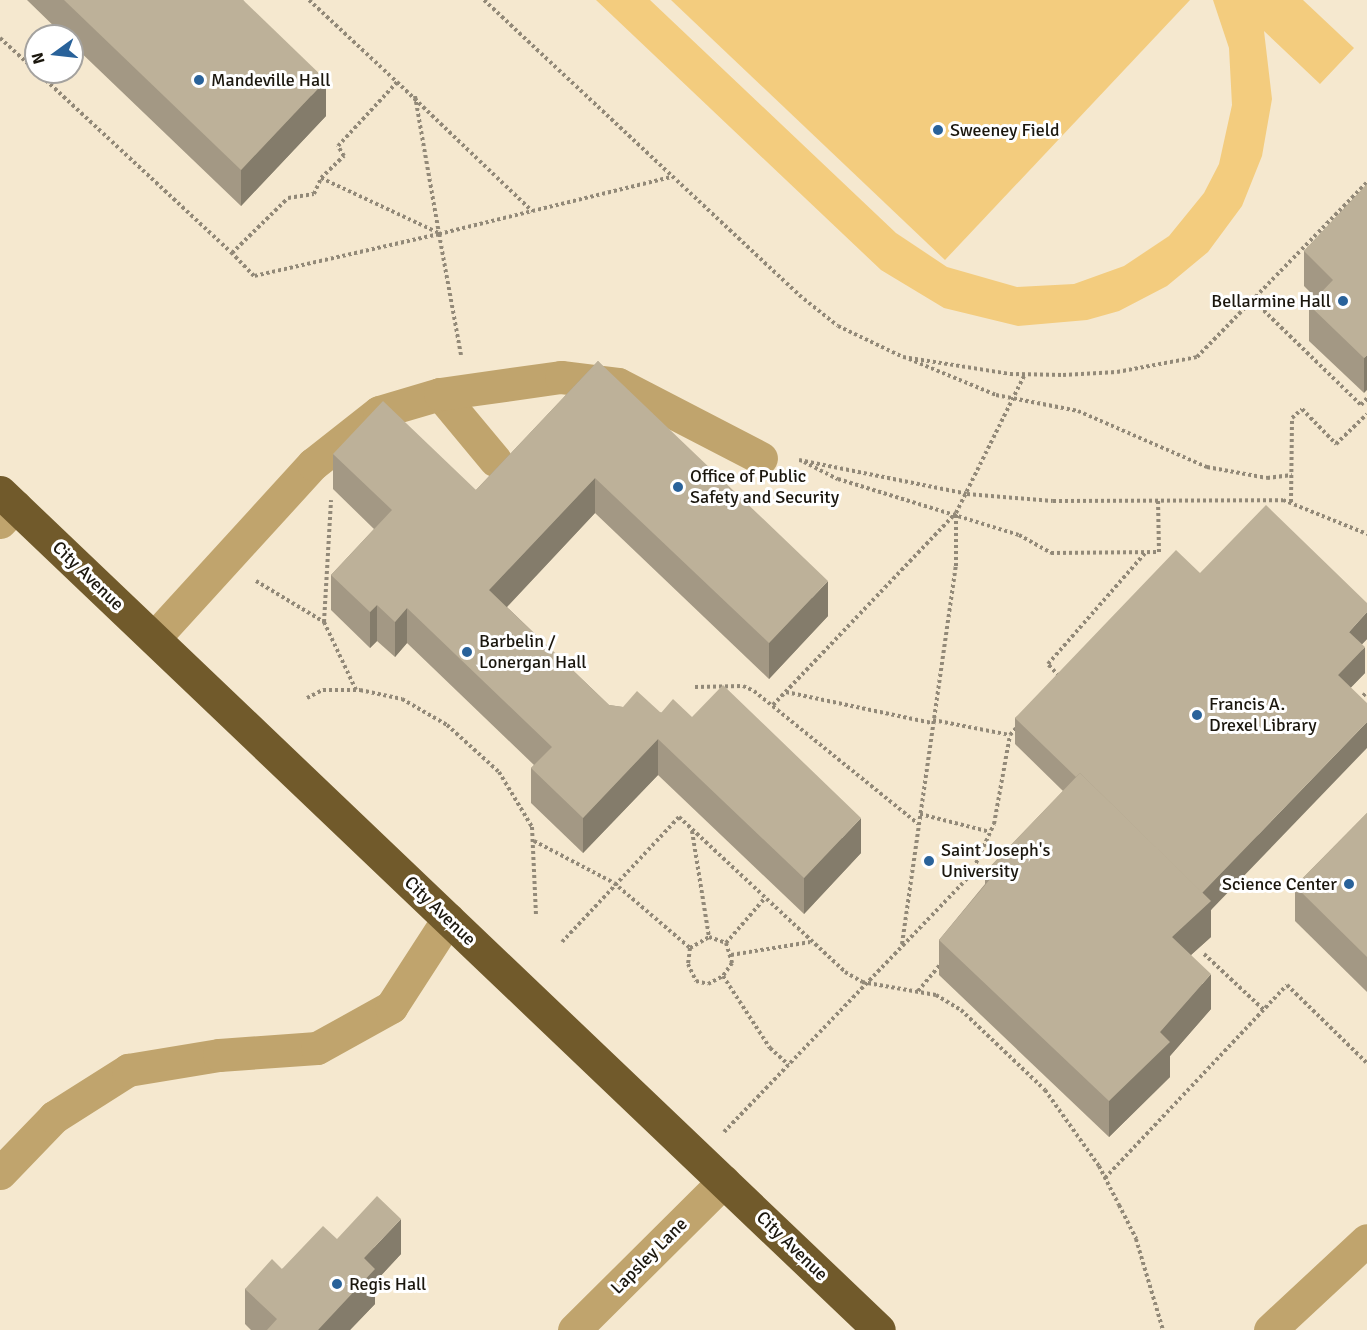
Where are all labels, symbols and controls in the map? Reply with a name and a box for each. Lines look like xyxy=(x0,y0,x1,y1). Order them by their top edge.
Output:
north arrow xyxy=(24,24,84,84)
text: N xyxy=(27,50,50,66)
place label: Mandeville Hall xyxy=(211,69,330,91)
marker: Mandeville Hall xyxy=(192,73,206,87)
place label: Sweeney Field xyxy=(950,119,1059,141)
marker: Sweeney Field xyxy=(931,123,945,137)
place label: Bellarmine Hall xyxy=(1211,290,1331,312)
marker: Bellarmine Hall xyxy=(1336,294,1350,308)
place label: Office of Public Safety and Security xyxy=(690,466,839,508)
marker: Office of Public Safety and Security xyxy=(671,480,685,494)
street label: City Avenue xyxy=(48,537,128,615)
place label: Barbelin / Lonergan Hall xyxy=(479,631,587,674)
marker: Barbelin / Lonergan Hall xyxy=(460,645,474,659)
place label: Francis A. Drexel Library xyxy=(1209,694,1317,736)
marker: Francis A. Drexel Library xyxy=(1190,708,1204,722)
place label: Saint Joseph's University xyxy=(941,840,1050,882)
marker: Saint Joseph's University xyxy=(922,854,936,868)
street label: City Avenue xyxy=(400,872,480,950)
place label: Science Center xyxy=(1222,873,1337,895)
marker: Science Center xyxy=(1342,877,1356,891)
street label: City Avenue xyxy=(752,1207,832,1285)
street label: Lapsley Lane xyxy=(606,1213,692,1299)
place label: Regis Hall xyxy=(349,1273,426,1295)
marker: Regis Hall xyxy=(330,1277,344,1291)

